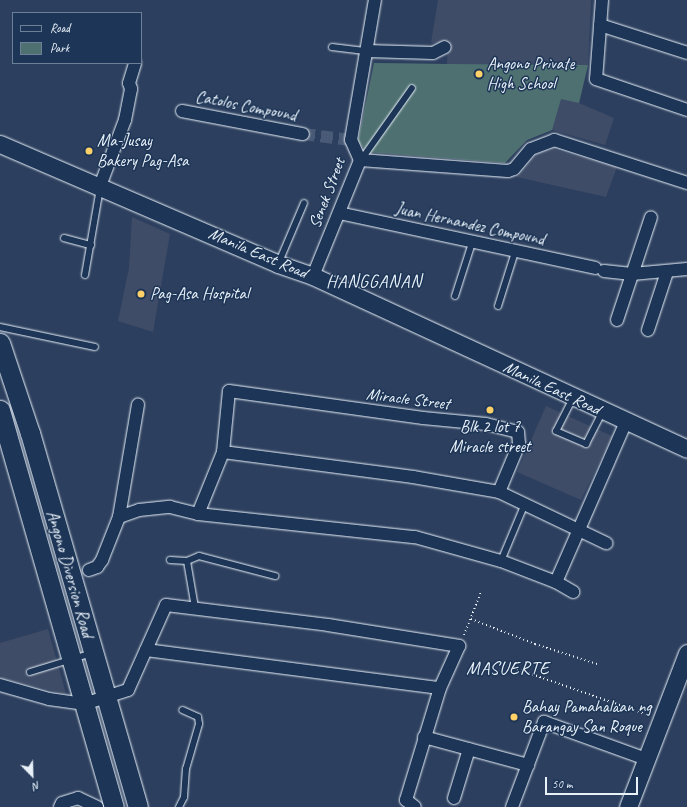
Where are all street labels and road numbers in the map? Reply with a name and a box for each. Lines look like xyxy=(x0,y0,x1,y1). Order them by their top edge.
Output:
street label: Catolos Compound xyxy=(194,86,298,126)
street label: Senek Street xyxy=(304,155,350,231)
street label: Juan Hernandez Compound xyxy=(394,198,546,250)
street label: Manila East Road xyxy=(206,223,310,283)
street label: Manila East Road xyxy=(500,357,604,419)
street label: Miracle Street xyxy=(365,384,451,414)
street label: Angono Diversion Road xyxy=(42,508,98,640)

